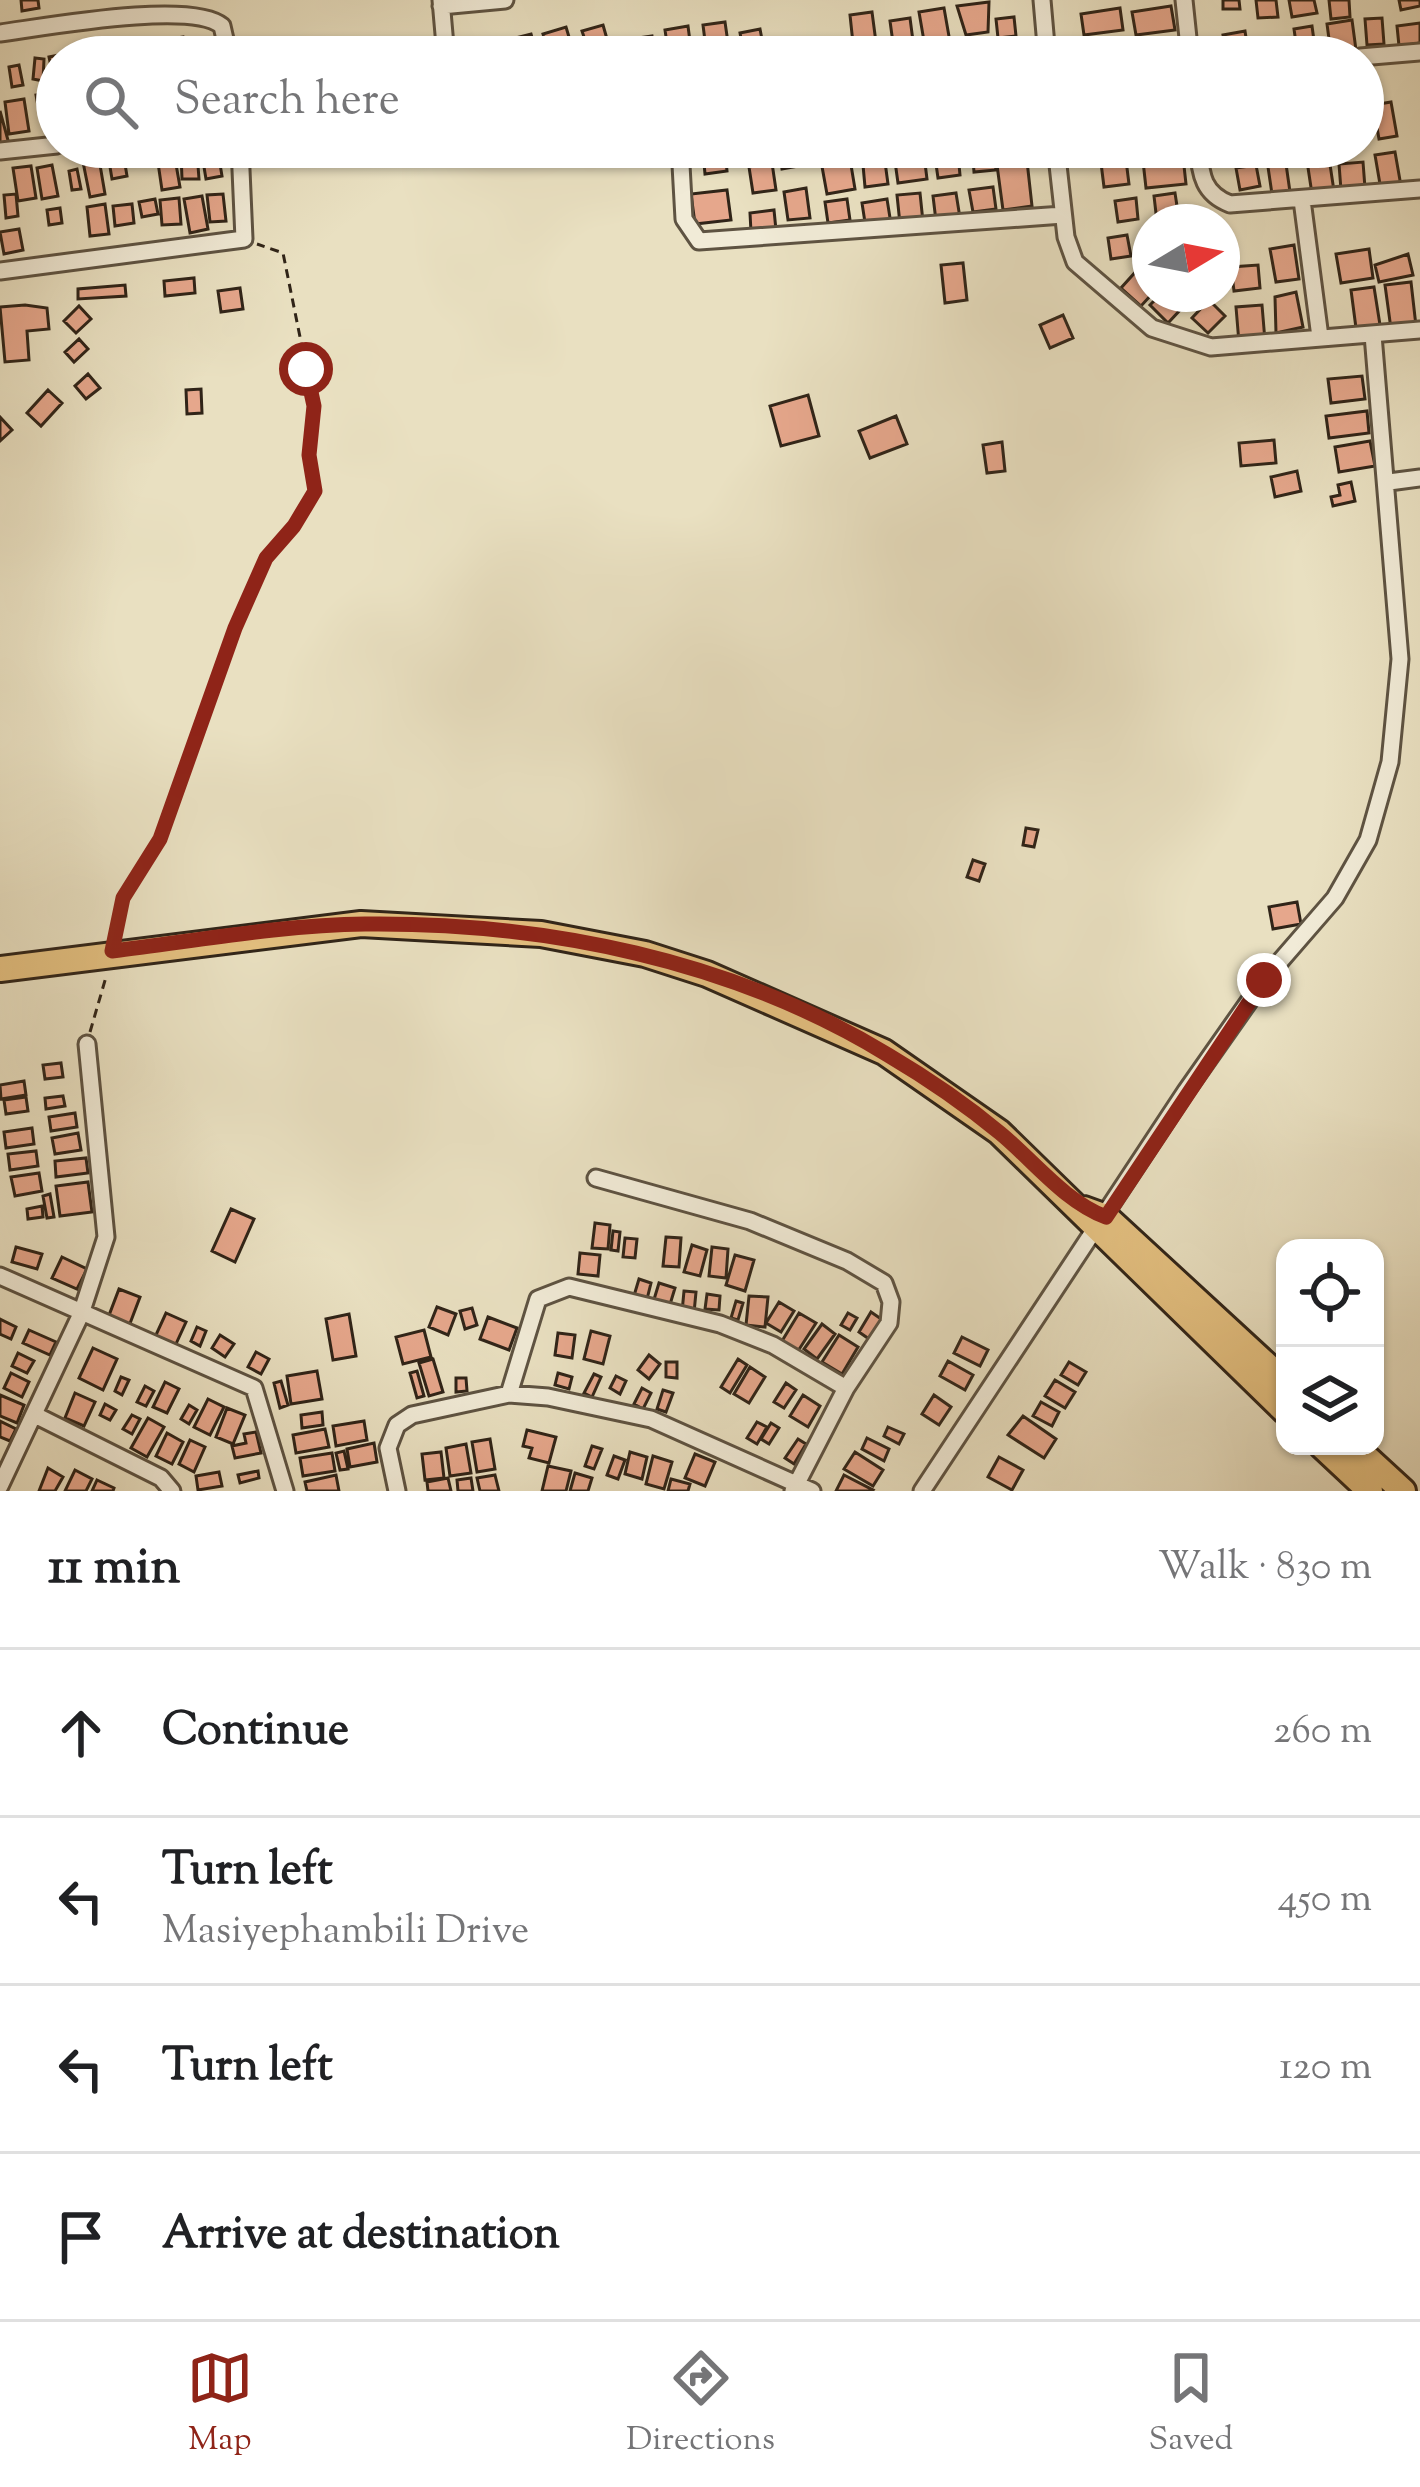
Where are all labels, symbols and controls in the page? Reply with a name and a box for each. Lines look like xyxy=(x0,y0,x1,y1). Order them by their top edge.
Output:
search box xyxy=(36,36,1384,168)
icon: search xyxy=(78,69,144,135)
text: Search here xyxy=(174,70,400,135)
north arrow xyxy=(1132,204,1240,312)
route start xyxy=(279,342,333,396)
route end xyxy=(1237,953,1291,1007)
map controls xyxy=(1276,1239,1384,1455)
button: locate xyxy=(1276,1239,1384,1347)
button: layers xyxy=(1276,1347,1384,1455)
text: 11 min xyxy=(48,1533,180,1606)
text: Walk · 830 m xyxy=(1158,1541,1372,1597)
icon: ahead xyxy=(48,1700,114,1766)
text: Continue xyxy=(162,1700,349,1765)
text: 260 m xyxy=(1273,1705,1372,1761)
text: Turn left xyxy=(162,1840,333,1905)
icon: left xyxy=(48,1868,114,1934)
text: 450 m xyxy=(1278,1873,1372,1929)
text: Masiyephambili Drive xyxy=(162,1905,529,1961)
icon: left xyxy=(48,2036,114,2102)
text: Turn left xyxy=(162,2036,333,2101)
text: 120 m xyxy=(1279,2041,1372,2097)
icon: arrive xyxy=(48,2204,114,2270)
text: Arrive at destination xyxy=(162,2204,560,2269)
tab: Map xyxy=(187,2345,253,2465)
tab: Directions xyxy=(626,2345,775,2465)
tab: Saved xyxy=(1149,2345,1233,2465)

